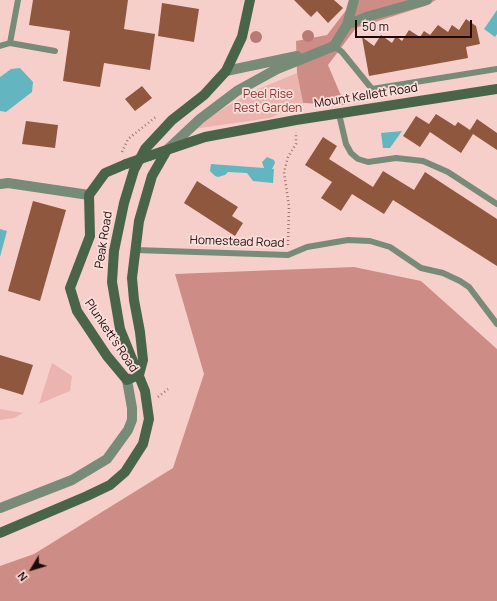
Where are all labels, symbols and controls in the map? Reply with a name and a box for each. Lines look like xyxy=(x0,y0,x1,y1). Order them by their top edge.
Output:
scale bar xyxy=(357,12,474,38)
text: 50 m xyxy=(362,18,389,35)
street label: Mount Kellett Road xyxy=(313,81,419,111)
park label: Peel Rise Rest Garden xyxy=(234,88,302,116)
street label: Peak Road xyxy=(92,210,116,270)
street label: Homestead Road xyxy=(189,233,285,251)
street label: Plunkett's Road xyxy=(81,297,141,375)
north arrow xyxy=(12,549,52,589)
text: N xyxy=(14,569,30,584)

